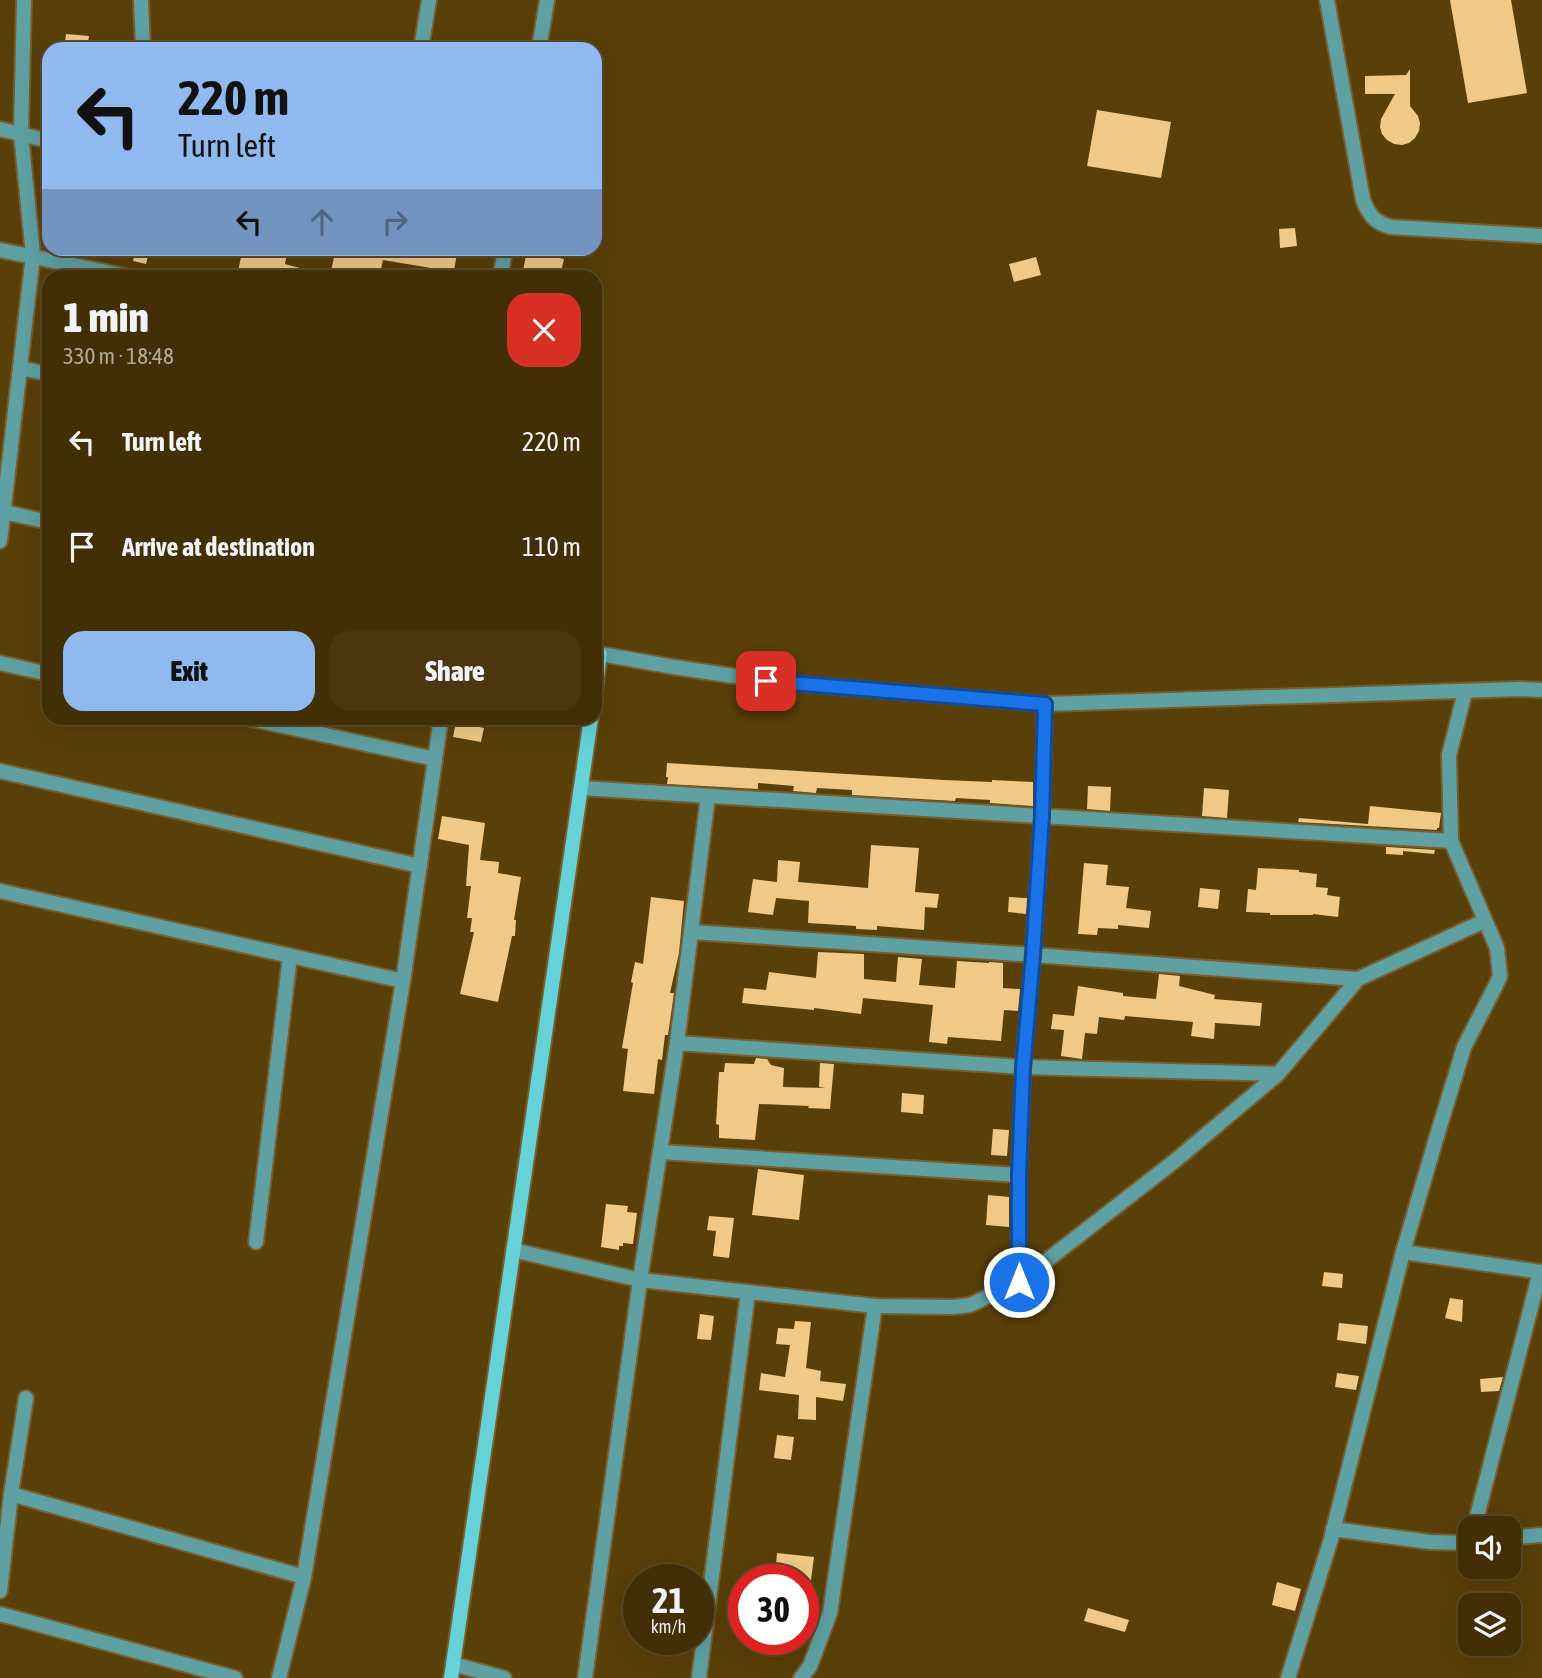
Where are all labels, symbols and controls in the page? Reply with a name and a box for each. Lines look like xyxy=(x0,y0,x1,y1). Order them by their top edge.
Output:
text: 220 m xyxy=(178,69,289,125)
icon: left xyxy=(63,70,154,161)
text: Turn left xyxy=(178,127,276,164)
icon: left xyxy=(230,203,268,241)
icon: ahead xyxy=(303,203,341,241)
icon: right xyxy=(376,203,414,241)
text: 1 min xyxy=(63,293,149,341)
button: close xyxy=(507,293,581,367)
text: 330 m · 18:48 xyxy=(63,343,174,369)
icon: left xyxy=(63,423,101,461)
text: Turn left xyxy=(122,427,202,457)
text: 220 m xyxy=(522,427,581,457)
icon: arrive xyxy=(63,528,101,566)
text: Arrive at destination xyxy=(122,532,315,562)
text: 110 m xyxy=(522,532,581,562)
button: Exit xyxy=(63,631,315,711)
button: Share xyxy=(329,631,581,711)
pin xyxy=(736,651,796,711)
icon: arrive xyxy=(747,662,785,700)
position arrow xyxy=(982,1245,1056,1319)
map controls xyxy=(1458,1516,1521,1656)
button: sound xyxy=(1458,1516,1521,1579)
speed limit sign: 30 xyxy=(728,1564,819,1655)
text: 21 xyxy=(652,1580,685,1620)
button: layers xyxy=(1458,1593,1521,1656)
text: km/h xyxy=(651,1616,686,1637)

